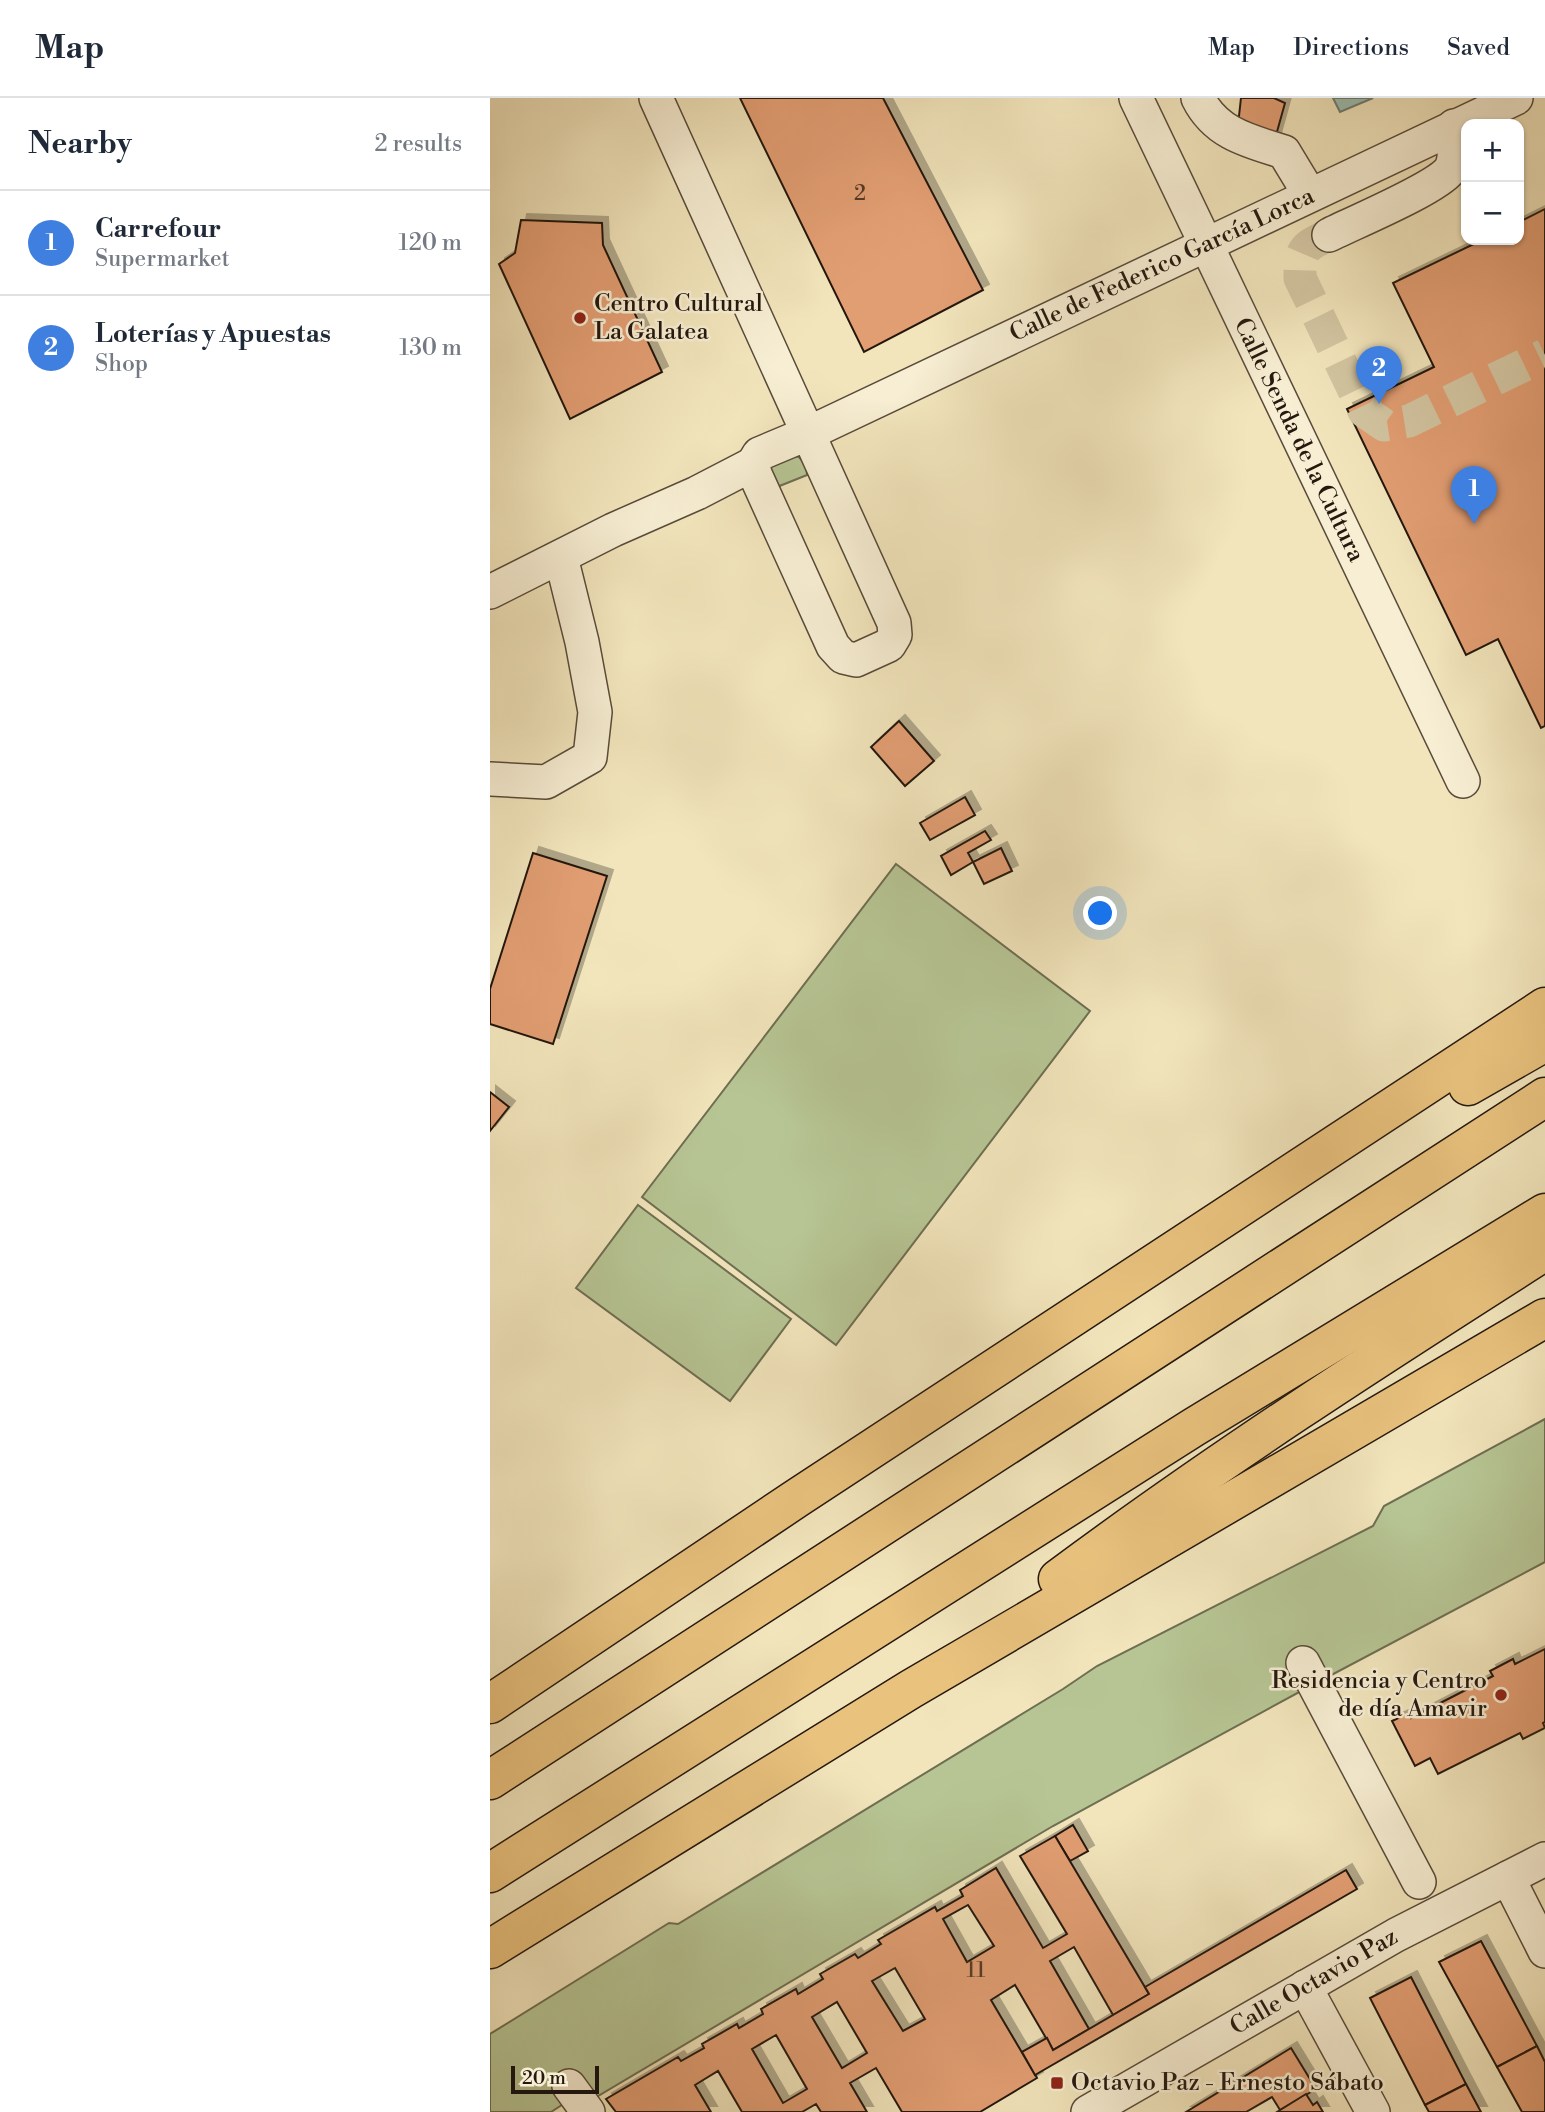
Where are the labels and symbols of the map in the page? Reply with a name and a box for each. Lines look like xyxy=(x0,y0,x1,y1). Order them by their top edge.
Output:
house number: 2 xyxy=(854,181,866,207)
street label: Calle de Federico García Lorca xyxy=(1005,181,1320,349)
place label: Centro Cultural La Galatea xyxy=(594,289,763,347)
marker: Centro Cultural La Galatea xyxy=(572,310,588,326)
street label: Calle Senda de la Cultura xyxy=(1227,313,1372,568)
pin: 2 xyxy=(1356,346,1402,404)
pin: 1 xyxy=(1451,466,1497,524)
your location xyxy=(1083,896,1117,930)
place label: Residencia y Centro de día Amavir xyxy=(1271,1666,1487,1724)
marker: Residencia y Centro de día Amavir xyxy=(1493,1687,1509,1703)
street label: Calle Octavio Paz xyxy=(1225,1922,1403,2042)
house number: 11 xyxy=(967,1958,985,1984)
scale bar xyxy=(511,2063,598,2095)
place label: Octavio Paz - Ernesto Sábato xyxy=(1071,2068,1384,2098)
marker: Octavio Paz - Ernesto Sábato xyxy=(1049,2075,1065,2091)

